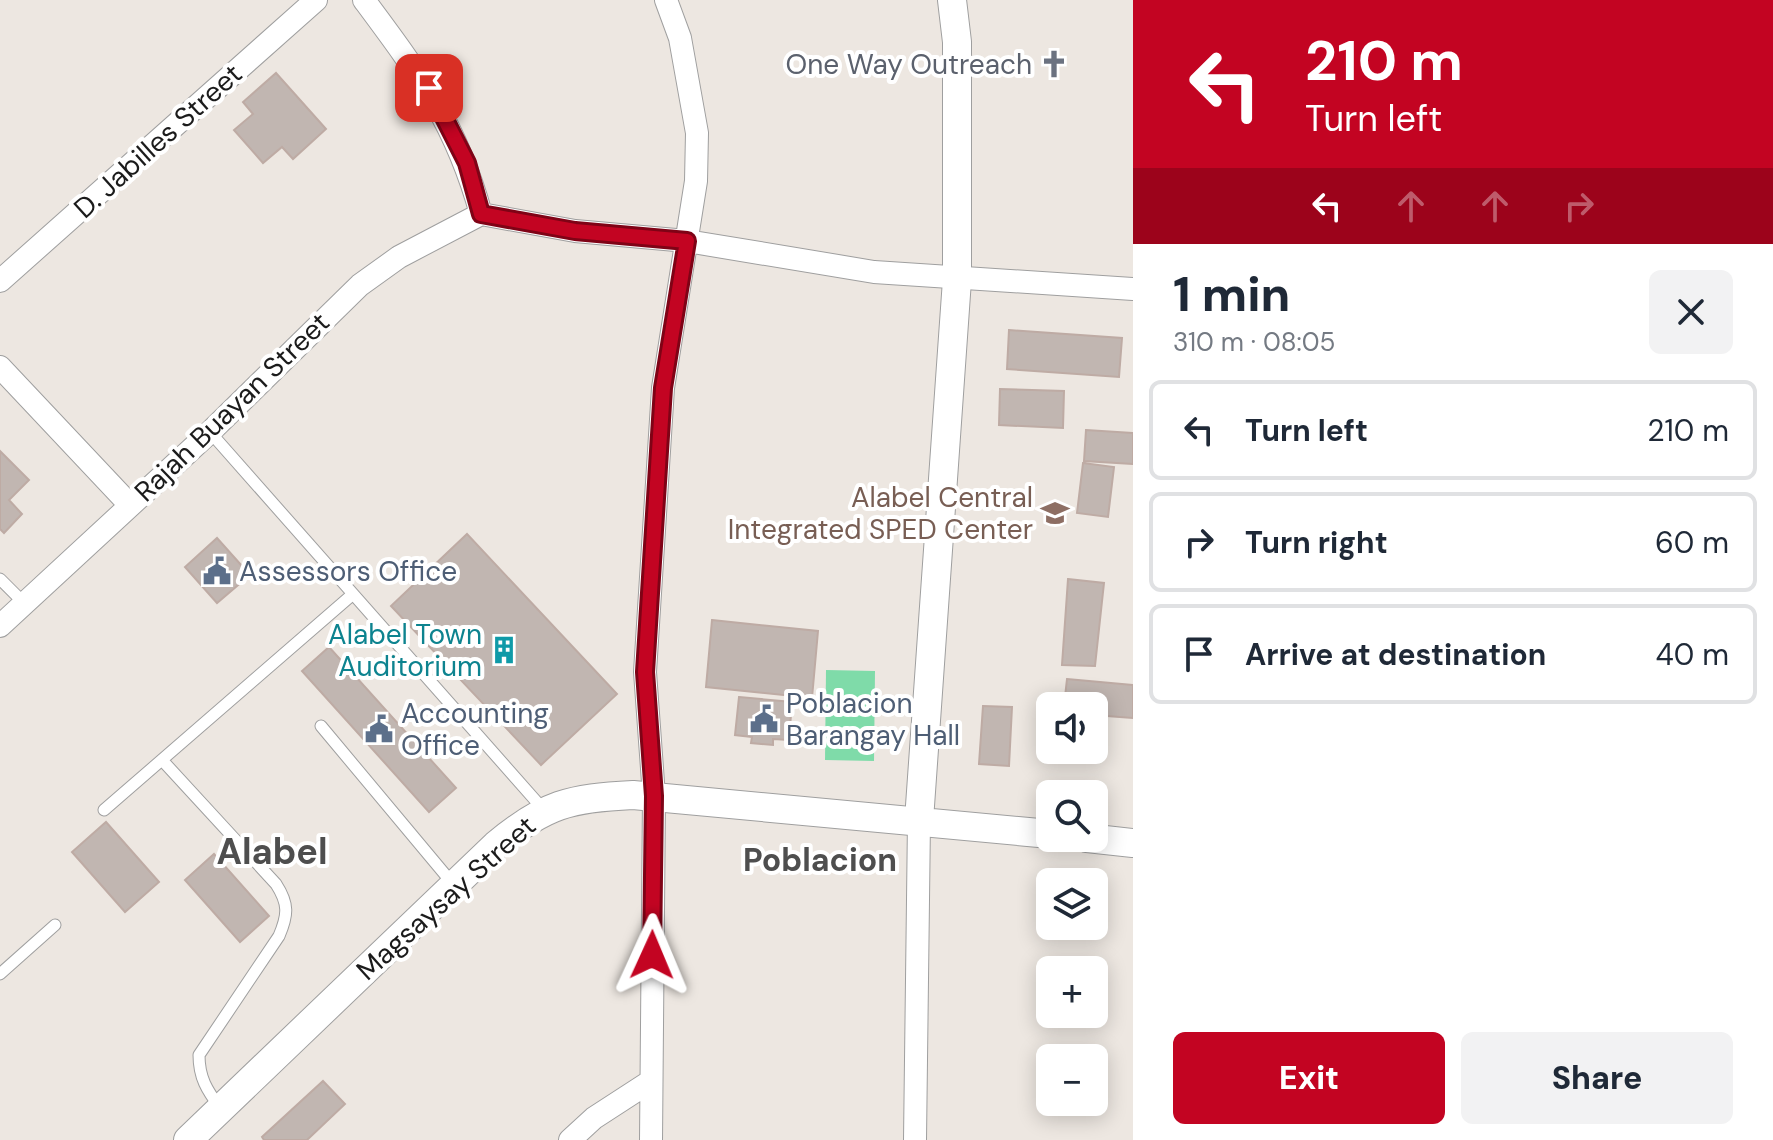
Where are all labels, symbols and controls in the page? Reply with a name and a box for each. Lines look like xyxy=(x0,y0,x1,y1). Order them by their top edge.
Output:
text: 210 m xyxy=(1305,24,1463,97)
icon: left xyxy=(1173,32,1277,136)
place label: One Way Outreach xyxy=(786,46,1032,83)
church icon: One Way Outreach xyxy=(1039,49,1069,79)
pin xyxy=(395,54,463,122)
street label: D. Jabilles Street xyxy=(66,56,250,226)
icon: arrive xyxy=(407,66,451,110)
text: Turn left xyxy=(1305,95,1442,142)
icon: left xyxy=(1305,184,1349,228)
icon: ahead xyxy=(1389,184,1433,228)
icon: ahead xyxy=(1473,184,1517,228)
icon: right xyxy=(1557,184,1601,228)
text: 1 min xyxy=(1173,263,1290,326)
button: close xyxy=(1649,270,1733,354)
street label: Rajah Buayan Street xyxy=(126,304,338,510)
text: 310 m · 08:05 xyxy=(1173,325,1335,359)
icon: left xyxy=(1177,408,1221,452)
text: Turn left xyxy=(1245,411,1368,450)
text: 210 m xyxy=(1647,411,1729,450)
place label: Alabel Central Integrated SPED Center xyxy=(728,479,1033,548)
school or university icon: Alabel Central Integrated SPED Center xyxy=(1040,498,1070,528)
icon: right xyxy=(1177,520,1221,564)
text: Turn right xyxy=(1245,523,1388,562)
text: 60 m xyxy=(1655,523,1729,562)
place label: Assessors Office xyxy=(239,553,457,590)
public building icon: Assessors Office xyxy=(202,556,232,586)
place label: Alabel Town Auditorium xyxy=(328,616,482,685)
icon: arrive xyxy=(1177,632,1221,676)
building icon: Alabel Town Auditorium xyxy=(489,635,519,665)
text: Arrive at destination xyxy=(1245,635,1546,674)
text: 40 m xyxy=(1656,635,1729,674)
place label: Poblacion Barangay Hall xyxy=(786,685,960,754)
map controls xyxy=(1036,692,1108,1116)
button: sound xyxy=(1036,692,1108,764)
place label: Accounting Office xyxy=(401,695,549,764)
public building icon: Poblacion Barangay Hall xyxy=(749,704,779,734)
public building icon: Accounting Office xyxy=(364,714,394,744)
button: search xyxy=(1036,780,1108,852)
street label: Magsaysay Street xyxy=(348,808,544,988)
district label: Alabel xyxy=(216,828,328,875)
district label: Poblacion xyxy=(743,839,897,881)
button: layers xyxy=(1036,868,1108,940)
position arrow xyxy=(610,913,694,997)
button: + xyxy=(1036,956,1108,1028)
button: Exit xyxy=(1173,1032,1445,1124)
button: Share xyxy=(1461,1032,1733,1124)
button: − xyxy=(1036,1044,1108,1116)

